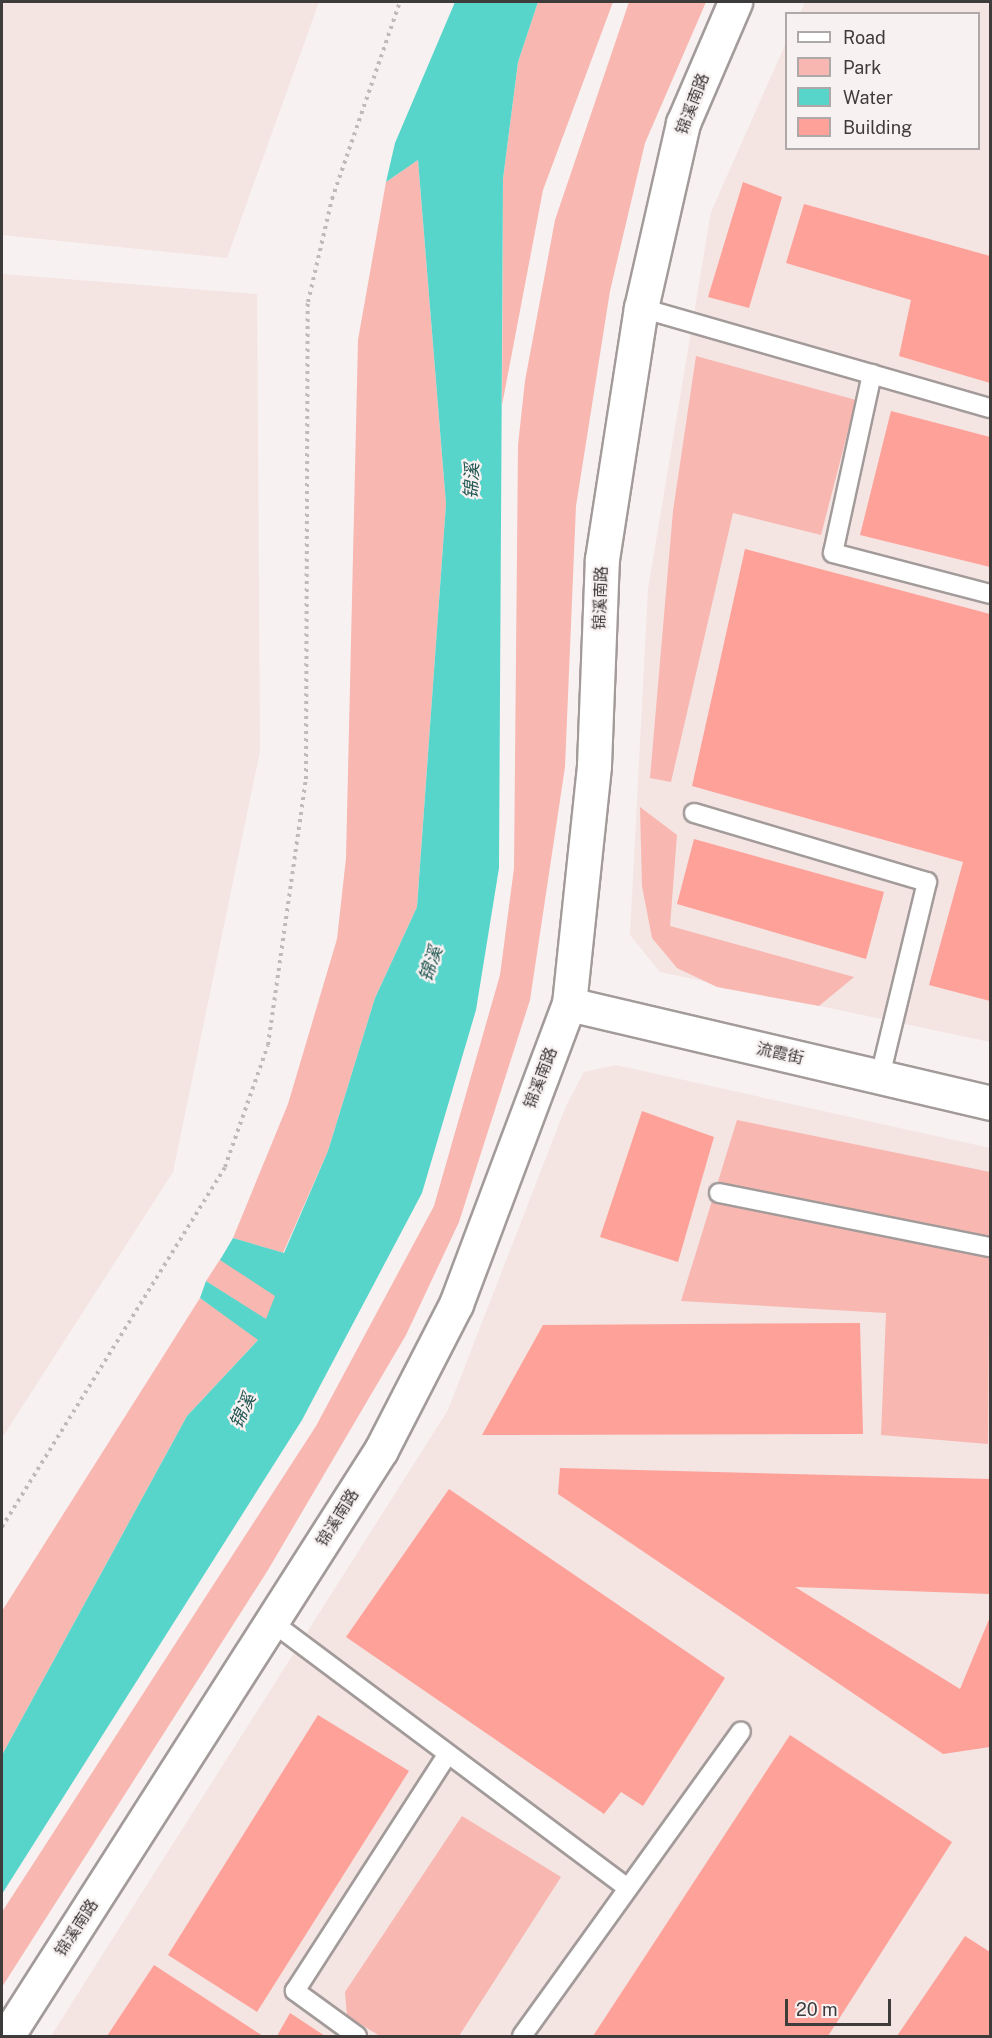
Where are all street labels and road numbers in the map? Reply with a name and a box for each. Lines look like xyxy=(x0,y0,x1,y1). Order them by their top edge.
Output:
street label: 锦溪南路 xyxy=(673,71,713,137)
street label: 锦溪南路 xyxy=(590,566,612,630)
street label: 流霞街 xyxy=(754,1039,806,1069)
street label: 锦溪南路 xyxy=(521,1045,561,1111)
street label: 锦溪南路 xyxy=(313,1486,363,1550)
street label: 锦溪南路 xyxy=(52,1896,102,1960)

